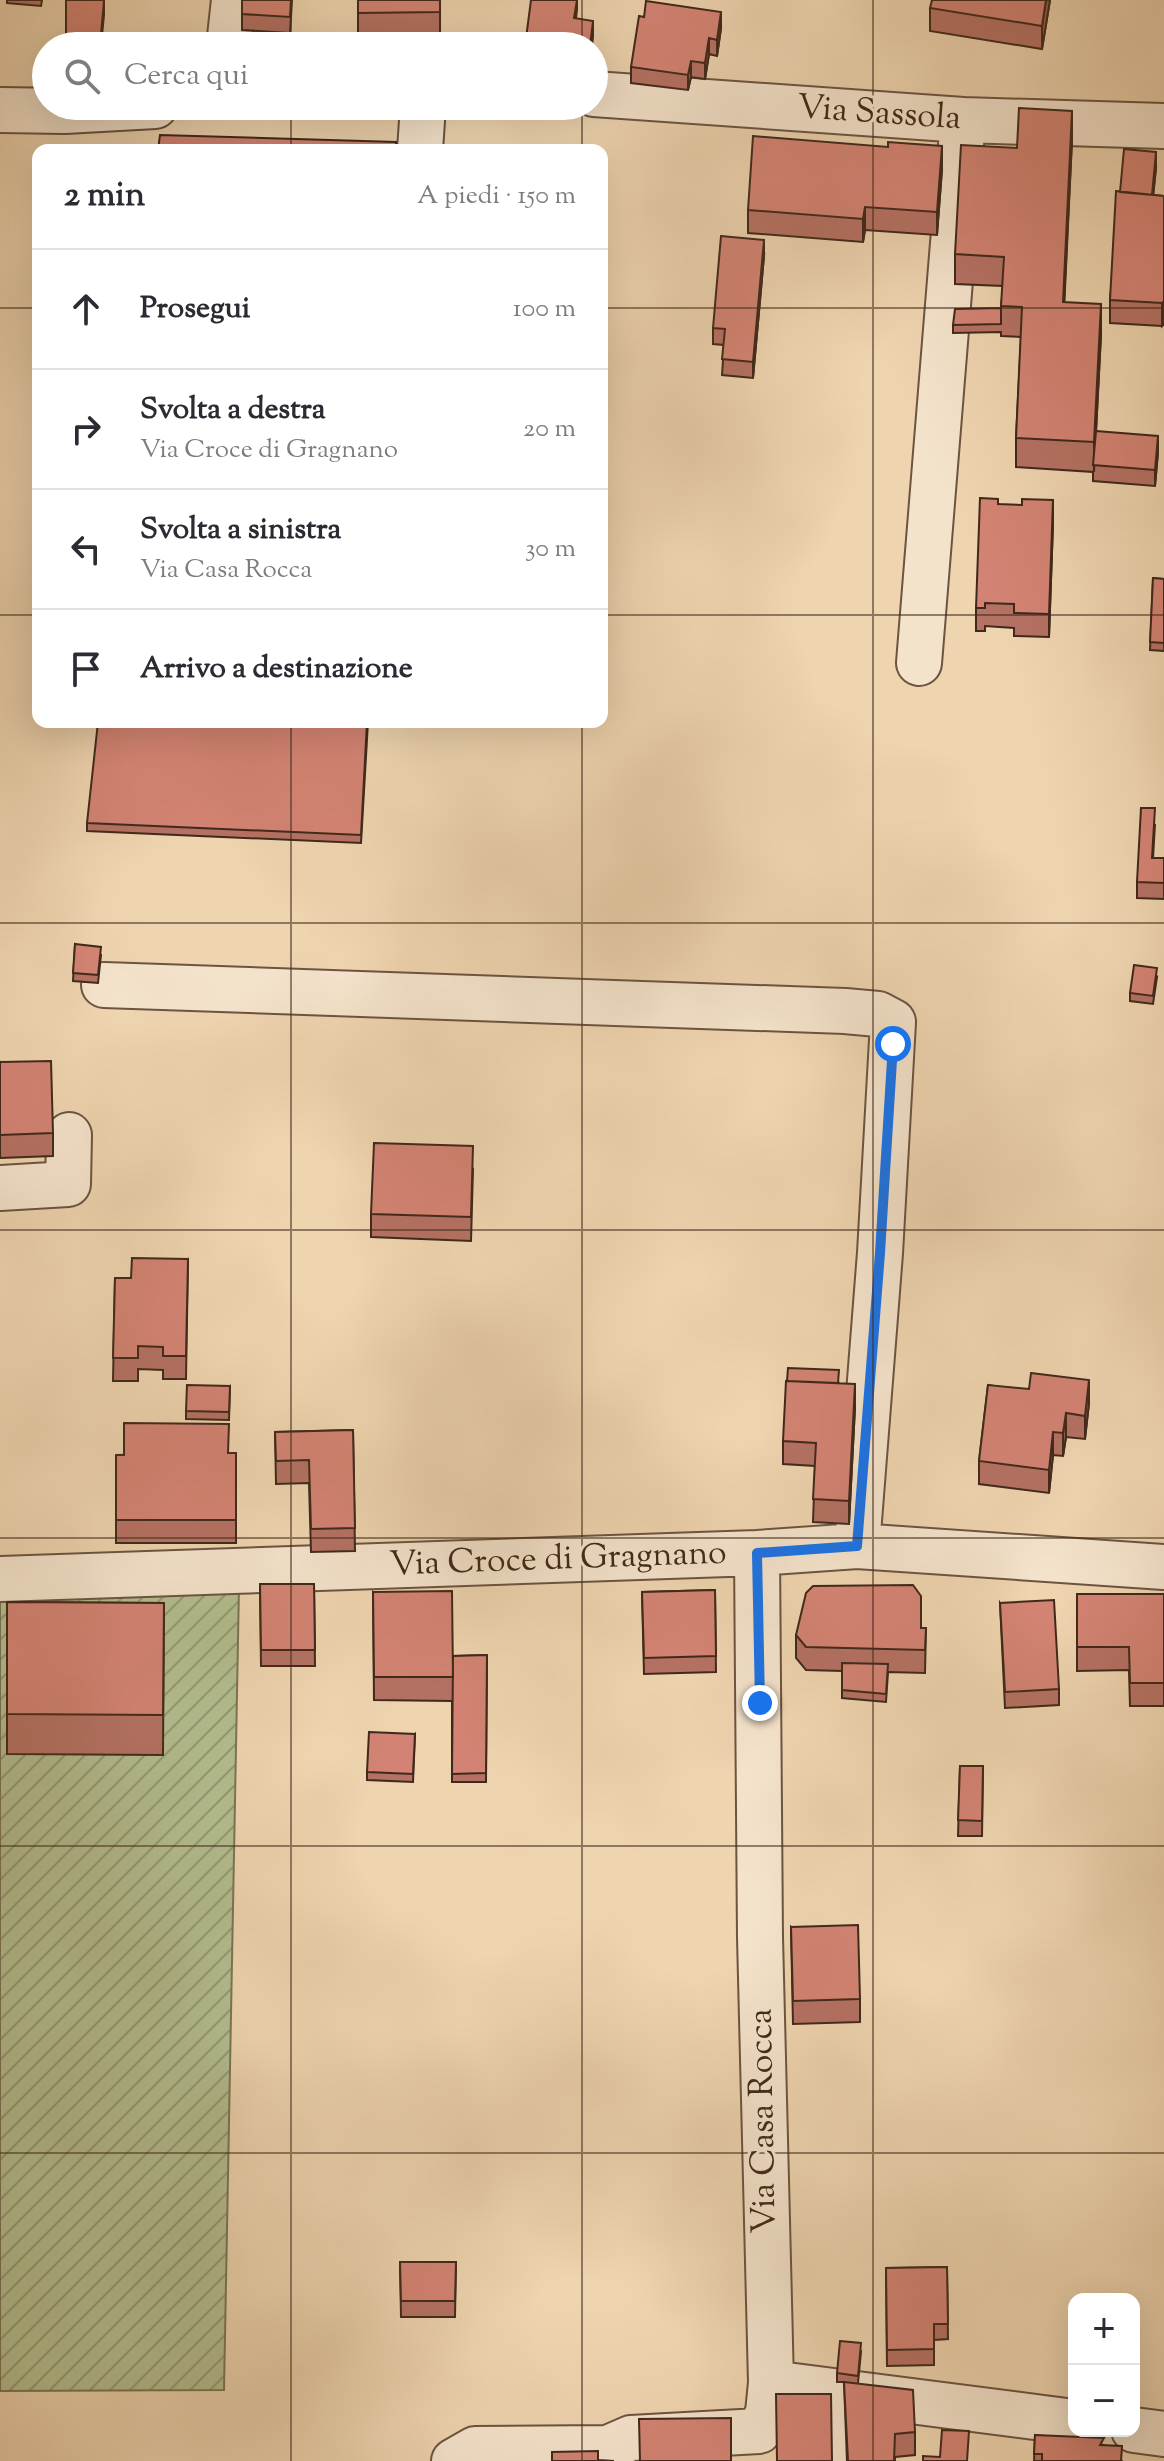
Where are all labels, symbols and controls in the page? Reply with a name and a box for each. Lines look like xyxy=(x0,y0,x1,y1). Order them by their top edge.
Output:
search box xyxy=(32,32,608,120)
icon: search xyxy=(60,54,104,98)
text: Cerca qui xyxy=(124,55,249,98)
street label: Via Sassola xyxy=(795,84,963,144)
text: 2 min xyxy=(64,172,145,221)
text: A piedi · 150 m xyxy=(417,178,576,215)
icon: ahead xyxy=(64,287,108,331)
text: Prosegui xyxy=(140,288,250,331)
text: 100 m xyxy=(513,291,576,328)
text: Svolta a destra xyxy=(140,389,326,432)
icon: right xyxy=(64,407,108,451)
text: 20 m xyxy=(523,411,576,448)
text: Via Croce di Gragnano xyxy=(140,432,398,469)
text: Svolta a sinistra xyxy=(140,509,341,552)
icon: left xyxy=(64,527,108,571)
text: 30 m xyxy=(525,531,576,568)
text: Via Casa Rocca xyxy=(140,552,312,589)
icon: arrive xyxy=(64,647,108,691)
text: Arrivo a destinazione xyxy=(140,648,413,691)
route start xyxy=(875,1026,911,1062)
street label: Via Croce di Gragnano xyxy=(389,1530,727,1590)
route end xyxy=(742,1685,778,1721)
street label: Via Casa Rocca xyxy=(738,2008,790,2234)
map controls xyxy=(1068,2293,1140,2437)
button: + xyxy=(1068,2293,1140,2365)
button: − xyxy=(1068,2365,1140,2437)

